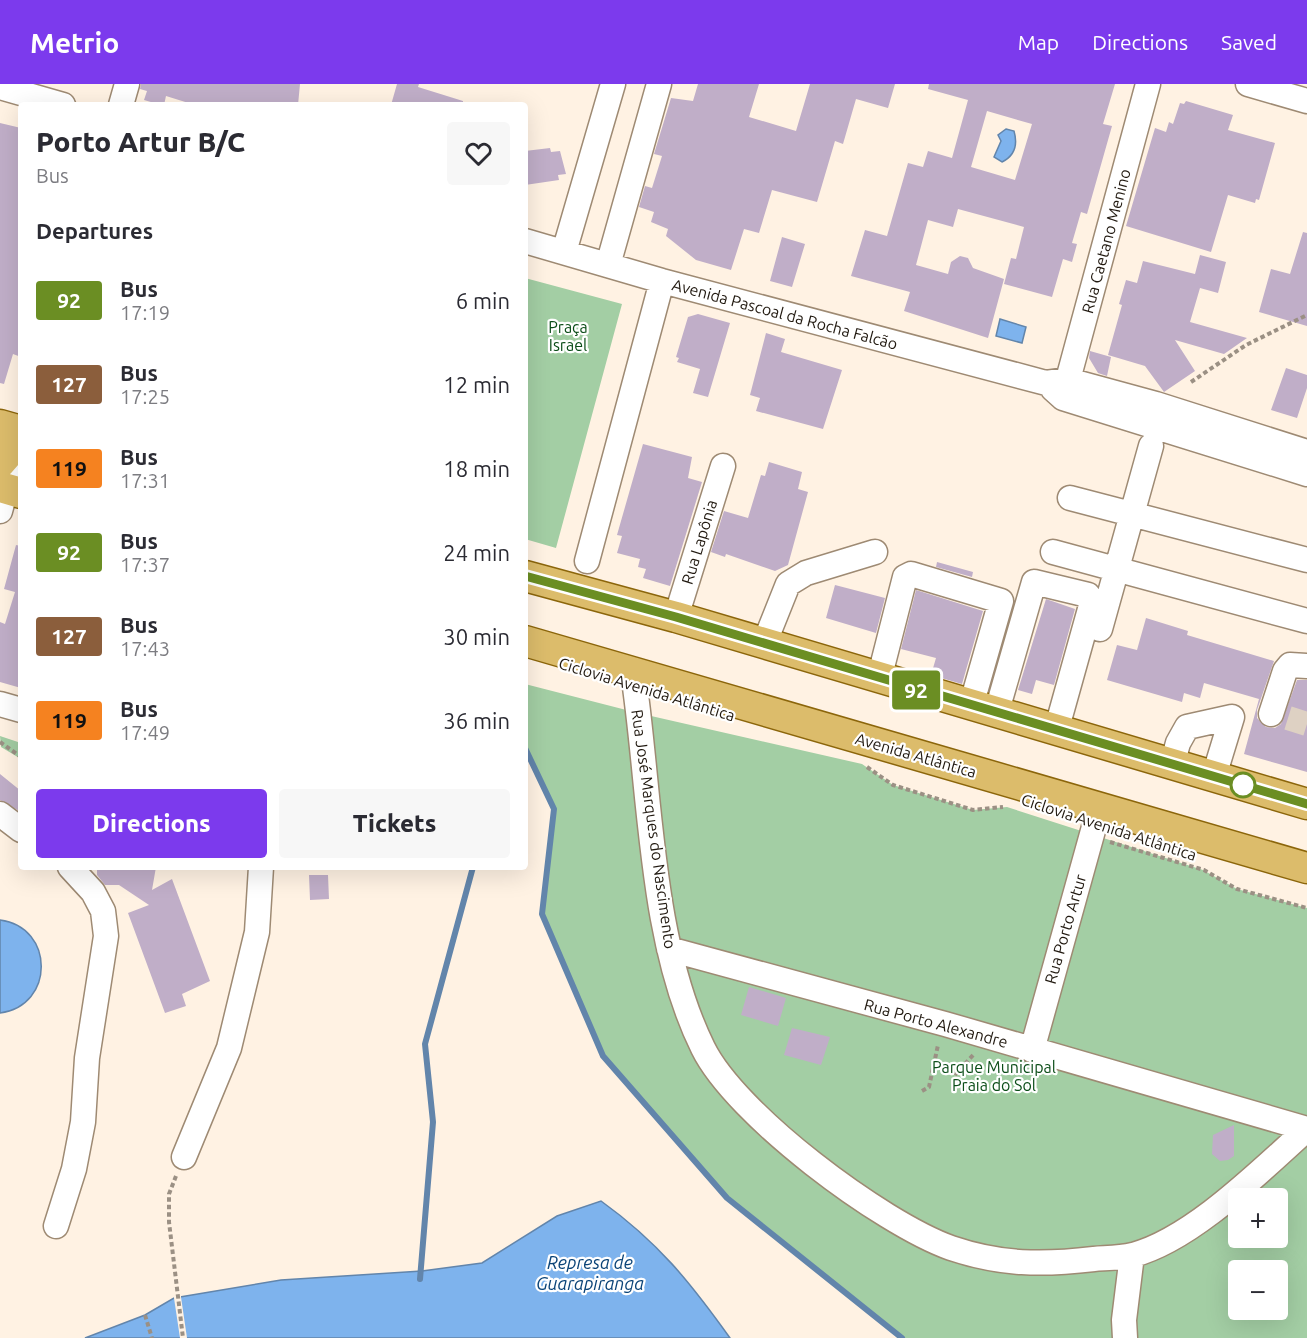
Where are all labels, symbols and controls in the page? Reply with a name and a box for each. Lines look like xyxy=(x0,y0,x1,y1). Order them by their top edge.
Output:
text: Metrio xyxy=(30,27,119,58)
text: Map xyxy=(1018,30,1059,54)
text: Directions xyxy=(1092,30,1188,54)
text: Saved xyxy=(1221,30,1277,54)
button: heart xyxy=(447,122,510,185)
text: Porto Artur B/C xyxy=(36,126,245,157)
text: Bus xyxy=(36,164,69,187)
street label: Rua Caetano Menino xyxy=(1078,167,1134,315)
text: Departures xyxy=(36,218,153,243)
street label: Avenida Pascoal da Rocha Falcão xyxy=(670,275,900,353)
text: Bus xyxy=(120,276,158,301)
text: 92 xyxy=(57,288,81,312)
text: 6 min xyxy=(456,288,510,313)
text: 17:19 xyxy=(120,301,170,324)
park label: Praça Israel xyxy=(548,318,588,354)
text: Bus xyxy=(120,360,158,385)
text: 127 xyxy=(51,372,87,396)
text: 12 min xyxy=(443,372,510,397)
text: 17:25 xyxy=(120,385,170,408)
text: Bus xyxy=(120,444,158,469)
text: 119 xyxy=(51,456,87,480)
text: 18 min xyxy=(443,456,510,481)
text: 17:31 xyxy=(120,469,170,492)
street label: Rua Lapônia xyxy=(678,498,720,586)
text: Bus xyxy=(120,528,158,553)
text: 92 xyxy=(57,540,81,564)
text: 24 min xyxy=(443,540,510,565)
text: 17:37 xyxy=(120,553,170,576)
text: Bus xyxy=(120,612,158,637)
text: 127 xyxy=(51,624,87,648)
text: 30 min xyxy=(443,624,510,649)
text: 17:43 xyxy=(120,637,170,660)
street label: Ciclovia Avenida Atlântica xyxy=(557,654,737,724)
line badge: 92 xyxy=(889,670,943,710)
text: 92 xyxy=(904,678,928,702)
text: Bus xyxy=(120,696,158,721)
text: 119 xyxy=(51,708,87,732)
text: 36 min xyxy=(443,708,510,733)
street label: Rua José Marques do Nascimento xyxy=(628,708,680,950)
text: 17:49 xyxy=(120,721,170,744)
street label: Avenida Atlântica xyxy=(853,729,979,781)
unlabelled marker xyxy=(1230,772,1256,798)
button: Directions xyxy=(36,789,267,858)
button: Tickets xyxy=(279,789,510,858)
street label: Ciclovia Avenida Atlântica xyxy=(1019,790,1199,864)
street label: Rua Porto Artur xyxy=(1041,872,1089,986)
street label: Rua Porto Alexandre xyxy=(862,995,1010,1051)
park label: Parque Municipal Praia do Sol xyxy=(932,1058,1056,1094)
map controls xyxy=(1228,1188,1288,1320)
button: + xyxy=(1228,1188,1288,1248)
water label: Represa de Guarapiranga xyxy=(536,1252,644,1293)
button: − xyxy=(1228,1260,1288,1320)

